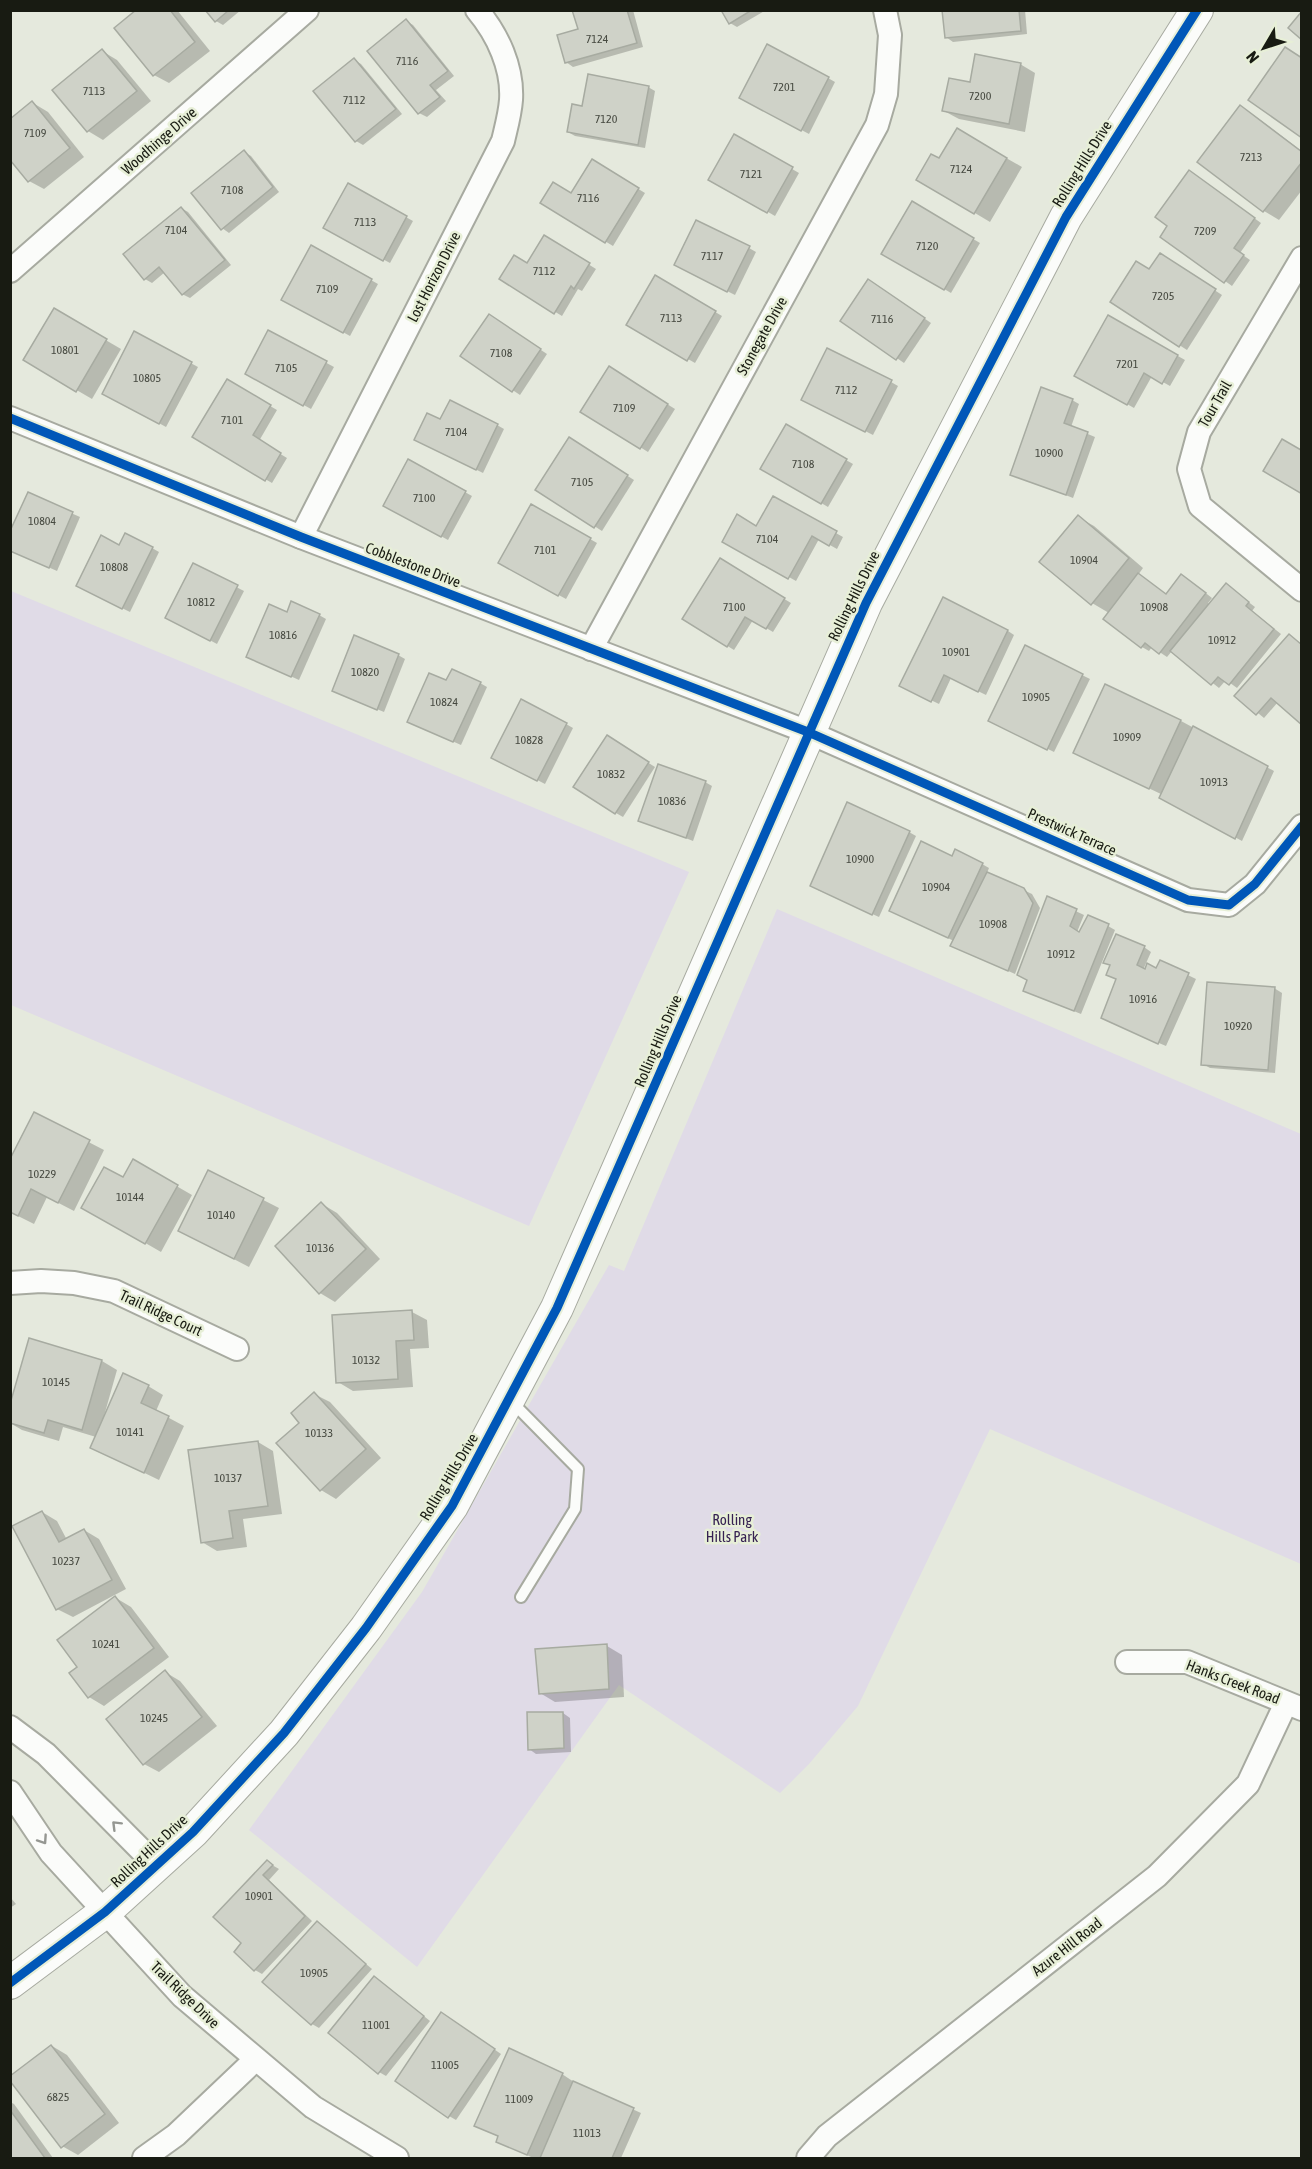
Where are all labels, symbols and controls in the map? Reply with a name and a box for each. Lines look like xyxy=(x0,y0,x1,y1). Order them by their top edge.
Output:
north arrow xyxy=(1234,18,1294,78)
house number: 7124 xyxy=(586,32,609,46)
text: N xyxy=(1242,48,1262,67)
house number: 7116 xyxy=(396,54,419,68)
house number: 7201 xyxy=(773,80,796,94)
house number: 7113 xyxy=(83,84,105,98)
house number: 7200 xyxy=(969,89,992,103)
house number: 7112 xyxy=(343,93,365,107)
street label: Woodhinge Drive xyxy=(118,103,200,178)
house number: 7120 xyxy=(595,112,618,126)
street label: Rolling Hills Drive xyxy=(1048,117,1115,210)
house number: 7109 xyxy=(24,126,47,140)
house number: 7213 xyxy=(1240,150,1262,164)
house number: 7124 xyxy=(950,162,973,176)
house number: 7121 xyxy=(740,167,763,181)
house number: 7108 xyxy=(221,183,244,197)
house number: 7116 xyxy=(577,191,600,205)
house number: 7113 xyxy=(354,215,376,229)
house number: 7104 xyxy=(165,223,188,237)
house number: 7209 xyxy=(1194,224,1217,238)
street label: Lost Horizon Drive xyxy=(404,229,464,325)
house number: 7120 xyxy=(916,239,939,253)
house number: 7117 xyxy=(701,249,724,263)
house number: 7112 xyxy=(533,264,555,278)
house number: 7109 xyxy=(316,282,339,296)
house number: 7205 xyxy=(1152,289,1174,303)
street label: Stonegate Drive xyxy=(733,293,790,378)
house number: 7113 xyxy=(660,311,682,325)
house number: 7116 xyxy=(871,312,894,326)
house number: 10801 xyxy=(51,343,79,357)
house number: 7108 xyxy=(490,346,513,360)
house number: 7201 xyxy=(1116,357,1139,371)
house number: 7105 xyxy=(275,361,297,375)
house number: 10805 xyxy=(133,371,161,385)
street label: Tour Trail xyxy=(1195,378,1235,430)
house number: 7112 xyxy=(835,383,857,397)
house number: 7109 xyxy=(613,401,636,415)
house number: 7101 xyxy=(221,413,244,427)
house number: 7104 xyxy=(445,425,468,439)
house number: 10900 xyxy=(1035,446,1063,460)
house number: 7108 xyxy=(792,457,815,471)
house number: 7105 xyxy=(571,475,593,489)
house number: 7100 xyxy=(413,491,436,505)
house number: 10804 xyxy=(28,514,56,528)
house number: 7104 xyxy=(756,532,779,546)
street label: Cobblestone Drive xyxy=(363,539,463,591)
house number: 7101 xyxy=(534,543,557,557)
street label: Rolling Hills Drive xyxy=(824,548,883,644)
house number: 10904 xyxy=(1070,553,1098,567)
house number: 10808 xyxy=(100,560,128,574)
house number: 10812 xyxy=(187,595,215,609)
house number: 7100 xyxy=(723,600,746,614)
house number: 10908 xyxy=(1140,600,1168,614)
house number: 10816 xyxy=(269,628,297,642)
house number: 10912 xyxy=(1208,633,1236,647)
house number: 10901 xyxy=(942,645,970,659)
house number: 10820 xyxy=(351,665,379,679)
house number: 10905 xyxy=(1022,690,1050,704)
house number: 10824 xyxy=(430,695,458,709)
house number: 10909 xyxy=(1113,730,1141,744)
house number: 10828 xyxy=(515,733,543,747)
house number: 10832 xyxy=(597,767,625,781)
house number: 10913 xyxy=(1200,775,1228,789)
house number: 10836 xyxy=(658,794,686,808)
street label: Prestwick Terrace xyxy=(1025,804,1119,859)
house number: 10900 xyxy=(846,852,874,866)
house number: 10904 xyxy=(922,880,950,894)
house number: 10908 xyxy=(979,917,1007,931)
house number: 10912 xyxy=(1047,947,1075,961)
street label: Rolling Hills Drive xyxy=(631,992,685,1089)
house number: 10916 xyxy=(1129,992,1157,1006)
house number: 10920 xyxy=(1224,1019,1252,1033)
house number: 10229 xyxy=(28,1167,56,1181)
house number: 10144 xyxy=(116,1190,144,1204)
house number: 10140 xyxy=(207,1208,235,1222)
house number: 10136 xyxy=(306,1241,334,1255)
street label: Trail Ridge Court xyxy=(117,1286,205,1339)
house number: 10132 xyxy=(352,1353,380,1367)
house number: 10145 xyxy=(42,1375,70,1389)
house number: 10141 xyxy=(116,1425,144,1439)
house number: 10133 xyxy=(305,1426,333,1440)
street label: Rolling Hills Drive xyxy=(416,1430,481,1523)
house number: 10137 xyxy=(214,1471,242,1485)
park label: Rolling Hills Park xyxy=(706,1511,759,1545)
house number: 10237 xyxy=(52,1554,80,1568)
house number: 10241 xyxy=(92,1637,120,1651)
street label: Hanks Creek Road xyxy=(1184,1656,1282,1707)
house number: 10245 xyxy=(140,1711,168,1725)
street label: Rolling Hills Drive xyxy=(107,1811,191,1890)
one-way arrow xyxy=(112,1821,123,1832)
one-way arrow xyxy=(36,1834,47,1845)
house number: 10901 xyxy=(245,1889,273,1903)
street label: Azure Hill Road xyxy=(1028,1914,1105,1979)
street label: Trail Ridge Drive xyxy=(148,1958,223,2032)
house number: 10905 xyxy=(300,1966,328,1980)
house number: 11001 xyxy=(362,2018,390,2032)
house number: 11005 xyxy=(431,2058,459,2072)
house number: 6825 xyxy=(47,2090,69,2104)
house number: 11009 xyxy=(505,2092,533,2106)
house number: 11013 xyxy=(573,2126,601,2140)

